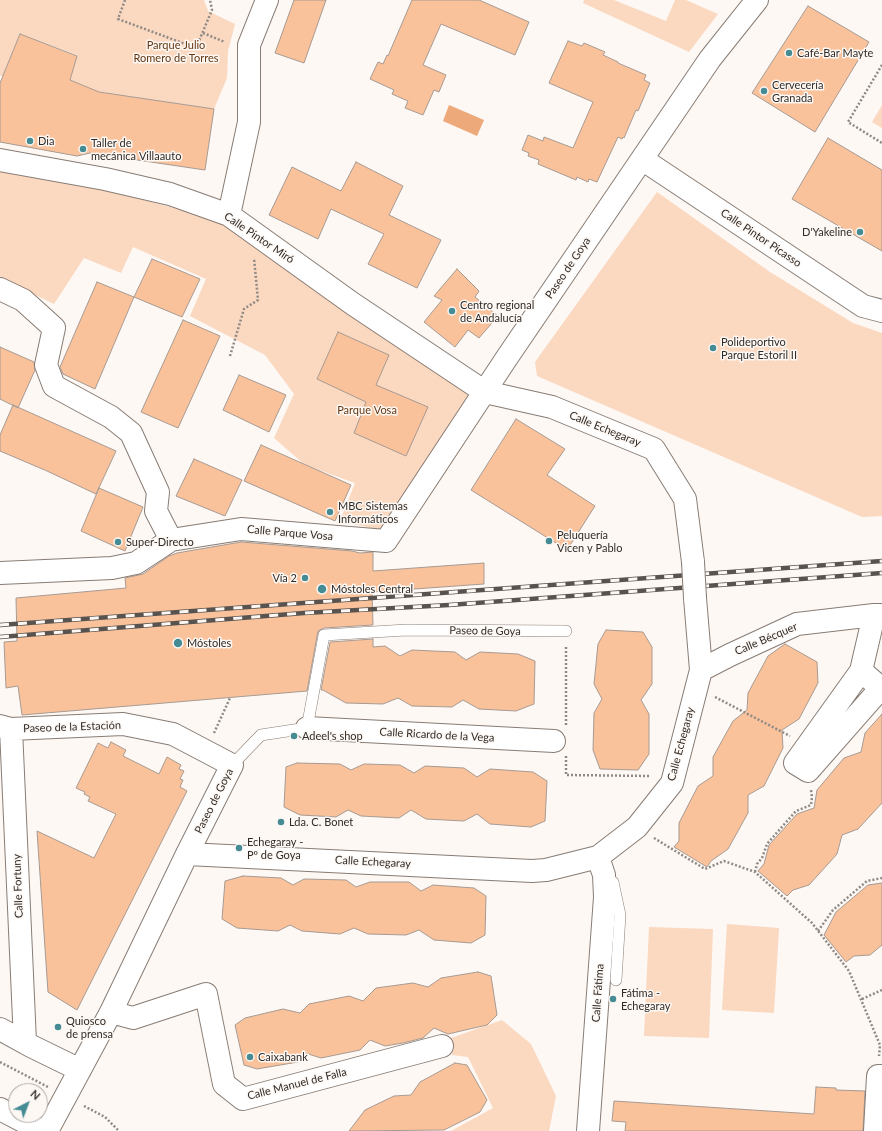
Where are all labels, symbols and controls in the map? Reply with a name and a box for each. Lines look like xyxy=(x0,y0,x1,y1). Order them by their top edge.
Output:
park label: Parque Julio Romero de Torres xyxy=(134,38,218,64)
place label: Café-Bar Mayte xyxy=(797,46,873,60)
marker: Café-Bar Mayte xyxy=(784,48,794,58)
place label: Cervecería Granada xyxy=(772,78,823,104)
marker: Cervecería Granada xyxy=(759,86,769,96)
place label: Dia xyxy=(38,134,54,148)
marker: Dia xyxy=(25,136,35,146)
place label: Taller de mecánica Villaauto xyxy=(91,136,181,162)
marker: Taller de mecánica Villaauto xyxy=(78,144,88,154)
street label: Calle Pintor Picasso xyxy=(718,206,804,270)
street label: Calle Pintor Miró xyxy=(221,210,297,266)
place label: D'Yakeline xyxy=(802,225,852,239)
marker: D'Yakeline xyxy=(855,227,865,237)
street label: Paseo de Goya xyxy=(543,235,593,301)
place label: Centro regional de Andalucía xyxy=(460,298,534,324)
marker: Centro regional de Andalucía xyxy=(447,306,457,316)
place label: Polideportivo Parque Estoril II xyxy=(721,335,797,361)
marker: Polideportivo Parque Estoril II xyxy=(708,343,718,353)
park label: Parque Vosa xyxy=(337,403,397,417)
street label: Calle Echegaray xyxy=(567,409,643,449)
place label: MBC Sistemas Informáticos xyxy=(338,499,408,525)
marker: MBC Sistemas Informáticos xyxy=(325,507,335,517)
street label: Calle Parque Vosa xyxy=(246,523,334,543)
place label: Peluquería Vicen y Pablo xyxy=(557,528,622,554)
place label: Super-Directo xyxy=(126,535,194,549)
marker: Peluquería Vicen y Pablo xyxy=(544,536,554,546)
marker: Super-Directo xyxy=(113,537,123,547)
place label: Vía 2 xyxy=(272,571,297,585)
marker: Vía 2 xyxy=(300,573,310,583)
place label: Móstoles Central xyxy=(331,582,413,596)
marker: Móstoles Central xyxy=(316,583,328,595)
street label: Calle Bécquer xyxy=(733,620,799,658)
street label: Paseo de Goya xyxy=(449,624,521,638)
place label: Móstoles xyxy=(187,636,231,650)
marker: Móstoles xyxy=(172,637,184,649)
street label: Calle Echegaray xyxy=(665,706,697,782)
street label: Paseo de la Estación xyxy=(23,719,121,735)
street label: Calle Ricardo de la Vega xyxy=(379,725,495,745)
place label: Adeel's shop xyxy=(302,729,363,743)
marker: Adeel's shop xyxy=(289,731,299,741)
street label: Paseo de Goya xyxy=(192,766,236,836)
place label: Lda. C. Bonet xyxy=(289,815,353,829)
marker: Lda. C. Bonet xyxy=(276,817,286,827)
place label: Echegaray - Pº de Goya xyxy=(247,835,303,861)
marker: Echegaray - Pº de Goya xyxy=(234,843,244,853)
street label: Calle Echegaray xyxy=(335,853,411,871)
street label: Calle Fortuny xyxy=(10,854,26,918)
street label: Calle Fátima xyxy=(589,963,607,1023)
place label: Fátima - Echegaray xyxy=(621,986,670,1012)
marker: Fátima - Echegaray xyxy=(608,994,618,1004)
place label: Quiosco de prensa xyxy=(66,1014,113,1040)
marker: Quiosco de prensa xyxy=(53,1022,63,1032)
place label: Caixabank xyxy=(258,1050,308,1064)
marker: Caixabank xyxy=(245,1052,255,1062)
street label: Calle Manuel de Falla xyxy=(246,1065,348,1103)
north arrow xyxy=(8,1083,48,1123)
text: N xyxy=(28,1087,43,1102)

